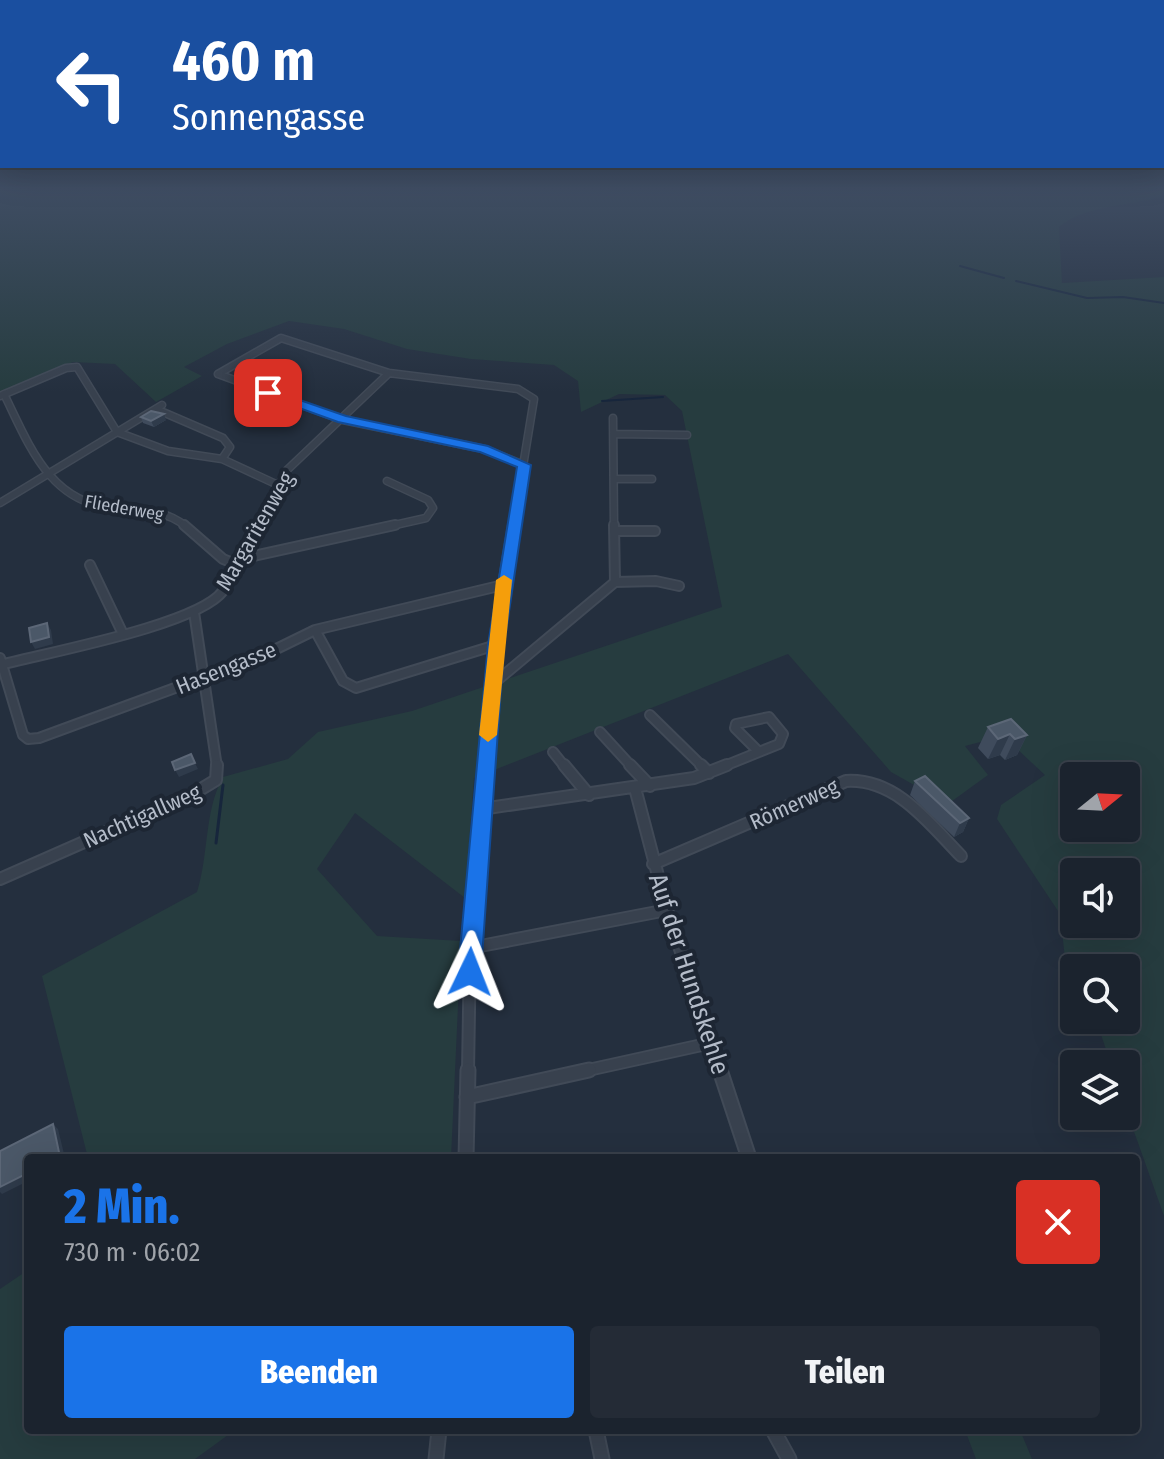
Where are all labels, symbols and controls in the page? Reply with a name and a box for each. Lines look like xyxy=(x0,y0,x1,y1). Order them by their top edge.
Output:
text: 460 m xyxy=(172,28,315,95)
icon: left xyxy=(40,32,144,136)
text: Sonnengasse xyxy=(172,96,365,140)
pin xyxy=(234,359,302,427)
icon: arrive xyxy=(246,371,290,415)
street label: Margaritenweg xyxy=(210,466,300,595)
street label: Fliederweg xyxy=(83,490,166,526)
street label: Hasengasse xyxy=(172,636,280,700)
north arrow xyxy=(1060,762,1140,842)
map controls xyxy=(1060,762,1140,1130)
street label: Römerweg xyxy=(745,772,843,836)
street label: Nachtigallweg xyxy=(79,778,205,854)
button: sound xyxy=(1060,858,1140,938)
street label: Auf der Hundskehle xyxy=(642,870,736,1078)
position arrow xyxy=(428,930,512,1014)
button: search xyxy=(1060,954,1140,1034)
button: layers xyxy=(1060,1050,1140,1130)
text: 2 Min. xyxy=(64,1178,180,1236)
button: close xyxy=(1016,1180,1100,1264)
text: 730 m · 06:02 xyxy=(64,1237,200,1268)
button: Beenden xyxy=(64,1326,574,1418)
button: Teilen xyxy=(590,1326,1100,1418)

